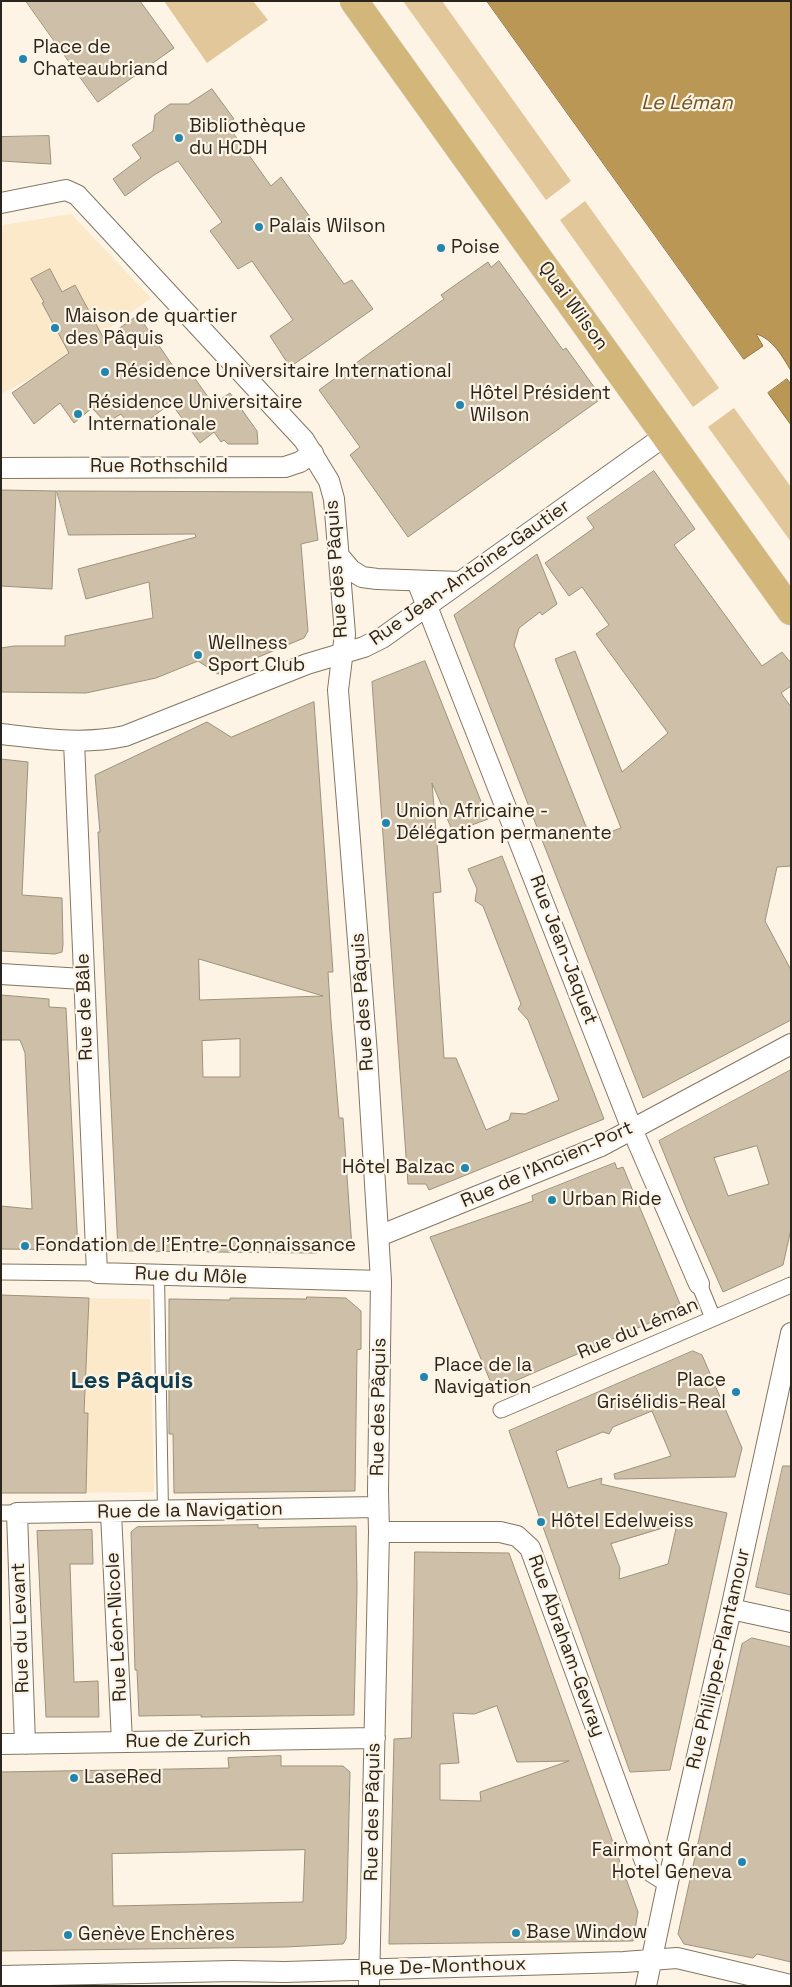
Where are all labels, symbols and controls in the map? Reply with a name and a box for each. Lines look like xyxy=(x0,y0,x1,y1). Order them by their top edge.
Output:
place label: Place de Chateaubriand xyxy=(33,37,168,81)
marker: Place de Chateaubriand xyxy=(17,53,29,65)
water label: Le Léman xyxy=(641,92,733,116)
place label: Bibliothèque du HCDH xyxy=(189,116,306,160)
marker: Bibliothèque du HCDH xyxy=(173,132,185,144)
place label: Palais Wilson xyxy=(269,216,386,238)
marker: Palais Wilson xyxy=(253,221,265,233)
place label: Poise xyxy=(451,237,500,259)
marker: Poise xyxy=(435,242,447,254)
street label: Quai Wilson xyxy=(533,257,613,355)
place label: Maison de quartier des Pâquis xyxy=(65,306,237,350)
marker: Maison de quartier des Pâquis xyxy=(49,322,61,334)
place label: Résidence Universitaire International xyxy=(115,361,452,383)
marker: Résidence Universitaire International xyxy=(99,366,111,378)
place label: Hôtel Président Wilson xyxy=(470,383,611,427)
place label: Résidence Universitaire Internationale xyxy=(88,392,303,436)
marker: Hôtel Président Wilson xyxy=(454,399,466,411)
marker: Résidence Universitaire Internationale xyxy=(72,408,84,420)
street label: Rue Rothschild xyxy=(90,456,228,478)
street label: Rue Jean-Antoine-Gautier xyxy=(366,495,574,651)
street label: Rue des Pâquis xyxy=(321,499,353,639)
place label: Wellness Sport Club xyxy=(208,633,305,677)
marker: Wellness Sport Club xyxy=(192,649,204,661)
place label: Union Africaine - Délégation permanente xyxy=(396,801,612,845)
marker: Union Africaine - Délégation permanente xyxy=(380,817,392,829)
street label: Rue Jean-Jaquet xyxy=(524,872,602,1028)
street label: Rue des Pâquis xyxy=(347,932,379,1072)
street label: Rue de Bâle xyxy=(72,953,98,1061)
street label: Rue de l'Ancien-Port xyxy=(457,1117,637,1213)
place label: Hôtel Balzac xyxy=(342,1157,455,1179)
marker: Hôtel Balzac xyxy=(459,1162,471,1174)
place label: Urban Ride xyxy=(562,1189,662,1211)
marker: Urban Ride xyxy=(546,1194,558,1206)
place label: Fondation de l'Entre-Connaissance xyxy=(35,1235,356,1257)
marker: Fondation de l'Entre-Connaissance xyxy=(19,1240,31,1252)
street label: Rue du Môle xyxy=(134,1263,248,1289)
street label: Rue du Léman xyxy=(574,1293,702,1365)
street label: Rue des Pâquis xyxy=(366,1338,392,1476)
place label: Place de la Navigation xyxy=(434,1355,532,1399)
district label: Les Pâquis xyxy=(71,1367,193,1395)
place label: Place Grisélidis-Real xyxy=(597,1370,726,1414)
marker: Place de la Navigation xyxy=(418,1371,430,1383)
marker: Place Grisélidis-Real xyxy=(730,1386,742,1398)
street label: Rue de la Navigation xyxy=(97,1498,283,1524)
place label: Hôtel Edelweiss xyxy=(551,1511,694,1533)
marker: Hôtel Edelweiss xyxy=(535,1516,547,1528)
street label: Rue Philippe-Plantamour xyxy=(682,1546,756,1772)
street label: Rue Léon-Nicole xyxy=(102,1552,132,1702)
street label: Rue Abraham-Gevray xyxy=(522,1552,610,1740)
street label: Rue du Levant xyxy=(7,1562,35,1694)
street label: Rue de Zurich xyxy=(125,1729,251,1753)
street label: Rue des Pâquis xyxy=(360,1743,386,1881)
place label: LaseRed xyxy=(84,1767,162,1789)
marker: LaseRed xyxy=(68,1772,80,1784)
place label: Fairmont Grand Hotel Geneva xyxy=(592,1840,732,1884)
marker: Fairmont Grand Hotel Geneva xyxy=(736,1856,748,1868)
place label: Base Window xyxy=(526,1922,647,1944)
place label: Genève Enchères xyxy=(78,1924,235,1946)
marker: Base Window xyxy=(510,1927,522,1939)
marker: Genève Enchères xyxy=(62,1929,74,1941)
street label: Rue De-Monthoux xyxy=(359,1953,527,1981)

